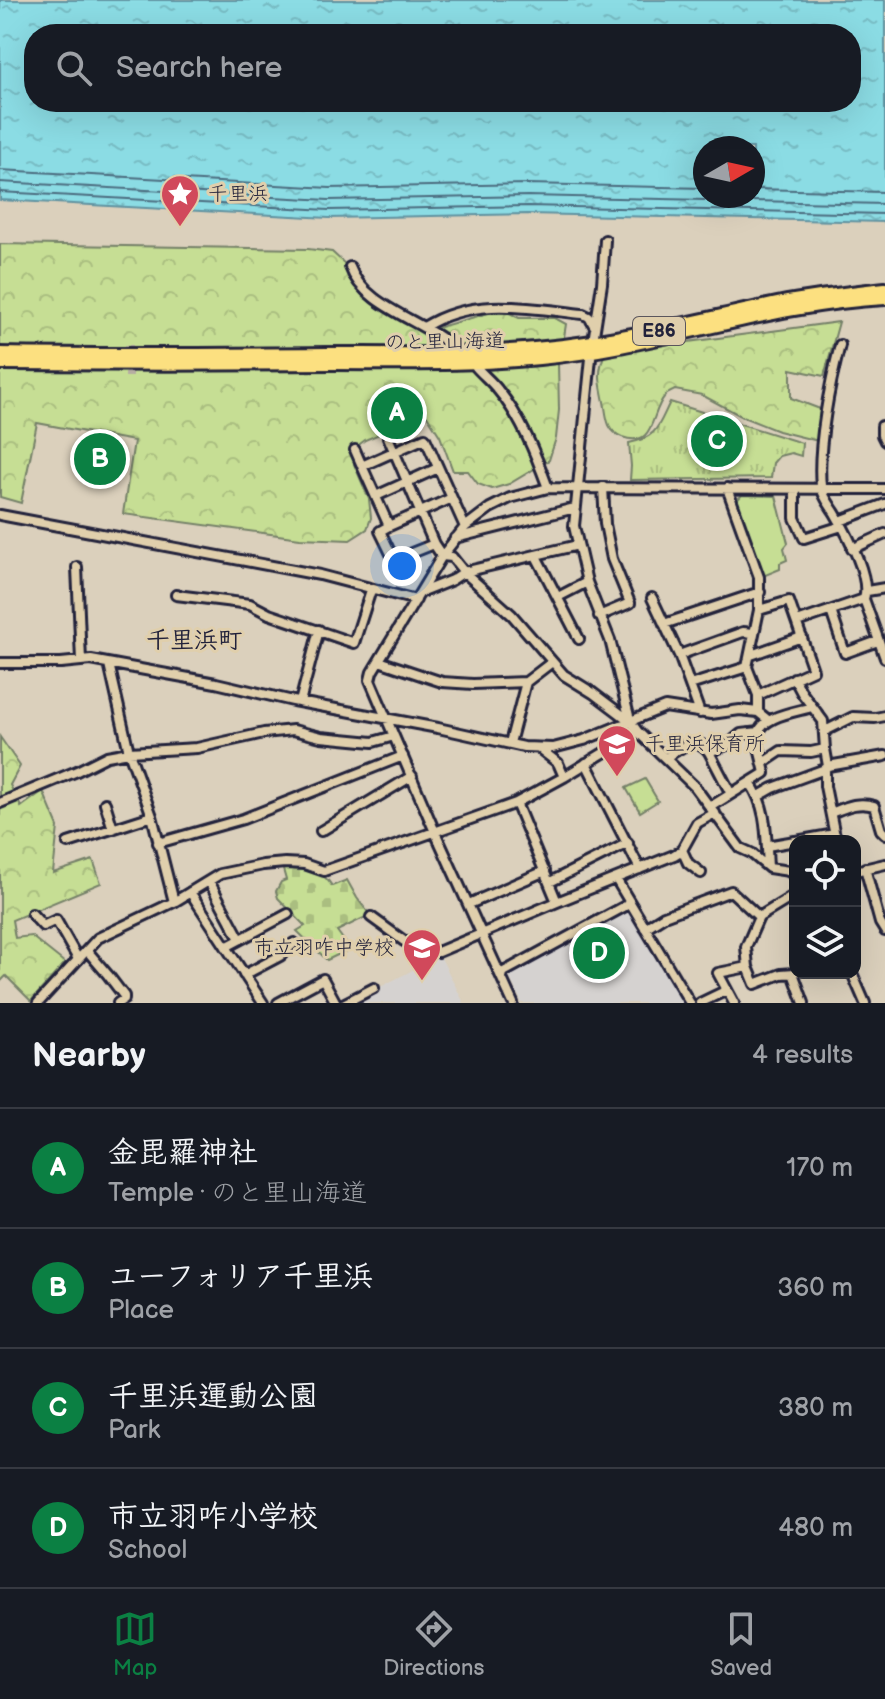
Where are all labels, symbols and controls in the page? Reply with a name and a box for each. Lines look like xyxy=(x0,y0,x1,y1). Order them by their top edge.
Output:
search box xyxy=(24,24,861,112)
icon: search xyxy=(52,46,96,90)
text: Search here xyxy=(116,50,282,86)
north arrow xyxy=(693,136,765,208)
place icon: 千里浜 xyxy=(159,173,201,228)
place label: 千里浜 xyxy=(208,182,268,206)
road number: E86 xyxy=(633,317,685,345)
street label: のと里山海道 xyxy=(385,329,505,355)
pin: A xyxy=(371,383,423,443)
pin: C xyxy=(691,411,743,471)
pin: B xyxy=(74,429,126,489)
your location xyxy=(382,546,422,586)
district label: 千里浜町 xyxy=(146,626,242,655)
school or university icon: 千里浜保育所 xyxy=(596,723,638,778)
place label: 千里浜保育所 xyxy=(645,732,765,756)
map controls xyxy=(789,835,861,979)
button: locate xyxy=(789,835,861,907)
button: layers xyxy=(789,907,861,979)
pin: D xyxy=(573,923,625,983)
school or university icon: 市立羽咋中学校 xyxy=(401,927,443,982)
place label: 市立羽咋中学校 xyxy=(254,936,394,960)
text: Nearby xyxy=(32,1035,146,1076)
text: 4 results xyxy=(752,1040,853,1071)
text: 金毘羅神社 xyxy=(108,1135,258,1171)
text: A xyxy=(50,1153,66,1184)
text: 170 m xyxy=(786,1153,853,1184)
text: Temple · のと里山海道 xyxy=(108,1178,367,1209)
text: ユーフォリア千里浜 xyxy=(108,1259,373,1295)
text: B xyxy=(49,1273,67,1304)
text: 360 m xyxy=(777,1273,853,1304)
text: Place xyxy=(108,1295,174,1326)
text: 千里浜運動公園 xyxy=(108,1379,318,1415)
text: C xyxy=(49,1393,67,1424)
text: 380 m xyxy=(778,1393,853,1424)
text: Park xyxy=(108,1415,160,1446)
text: 市立羽咋小学校 xyxy=(108,1499,318,1535)
text: D xyxy=(49,1513,67,1544)
text: 480 m xyxy=(778,1513,853,1544)
text: School xyxy=(108,1535,187,1566)
tab: Map xyxy=(113,1607,157,1682)
tab: Directions xyxy=(383,1607,484,1682)
tab: Saved xyxy=(710,1607,772,1682)

